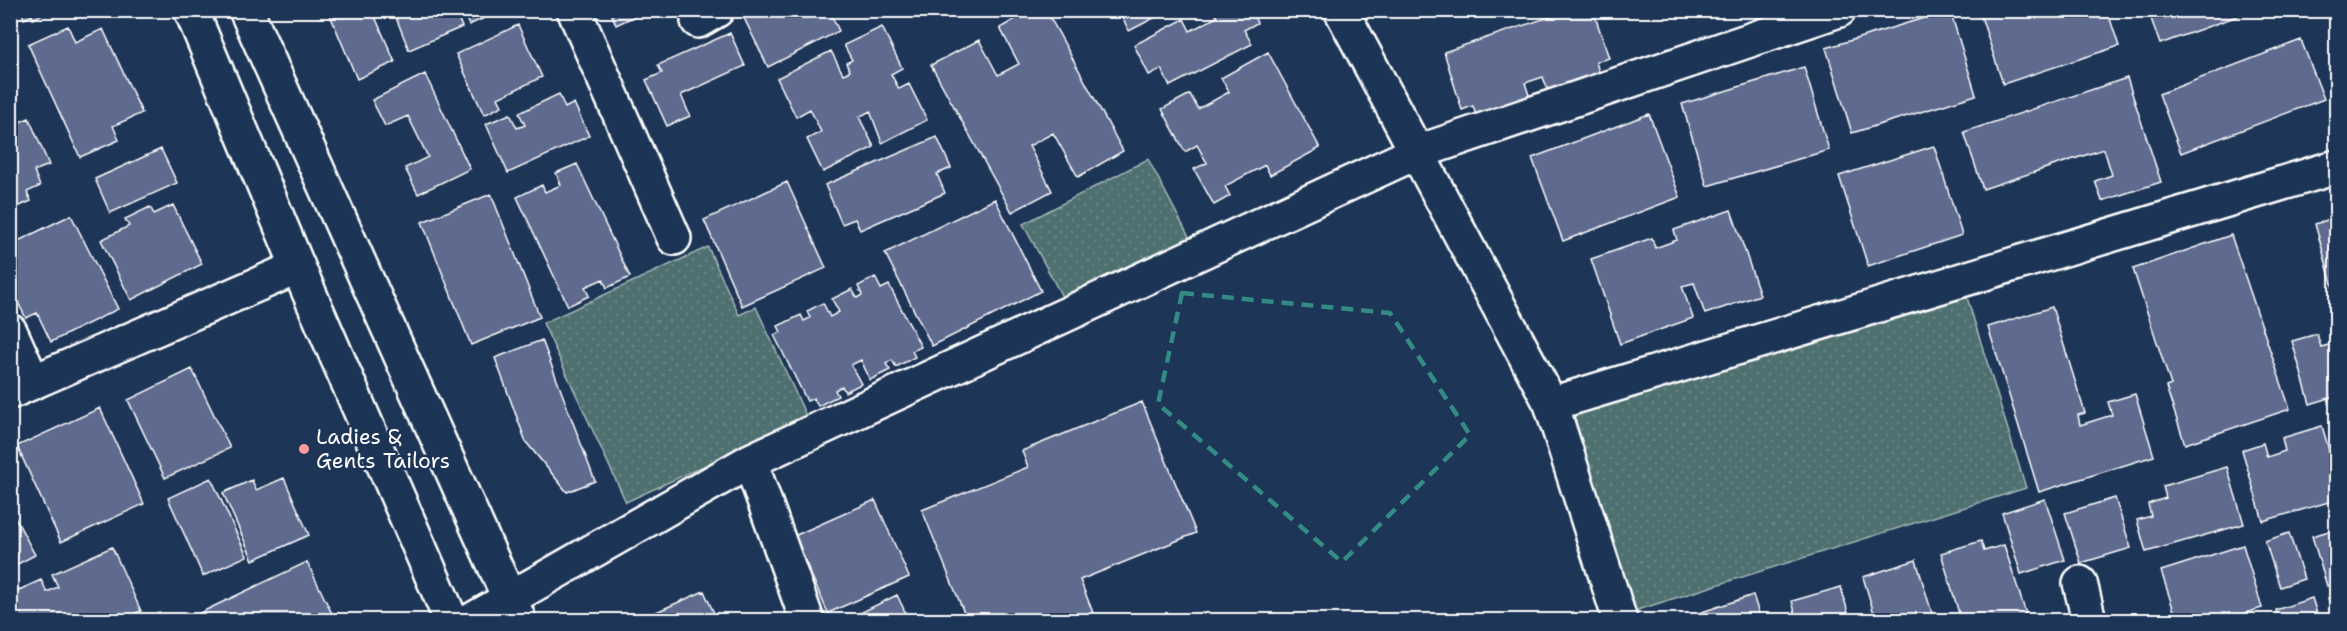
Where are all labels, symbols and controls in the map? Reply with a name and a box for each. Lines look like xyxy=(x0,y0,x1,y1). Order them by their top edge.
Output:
place label: Ladies & Gents Tailors xyxy=(316,423,450,475)
marker: Ladies & Gents Tailors xyxy=(297,442,311,456)

